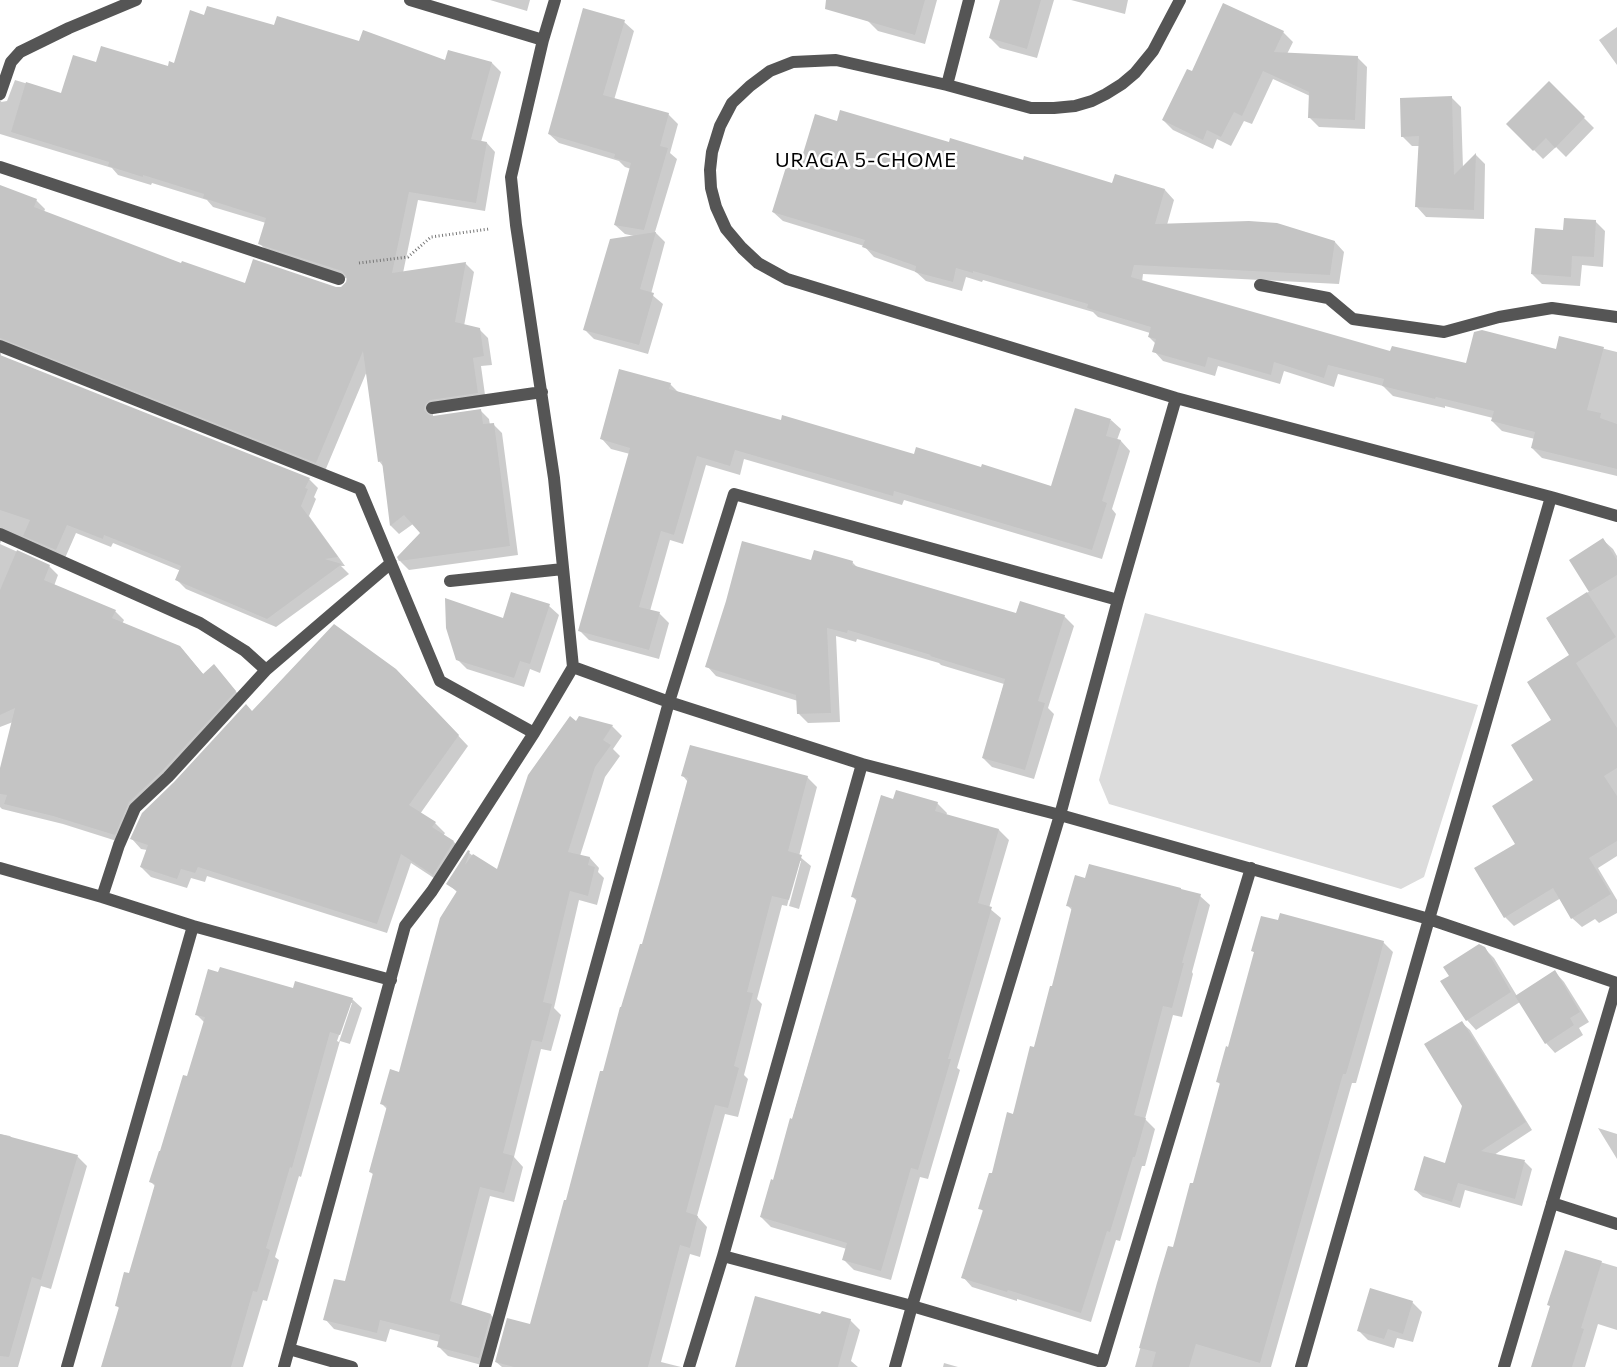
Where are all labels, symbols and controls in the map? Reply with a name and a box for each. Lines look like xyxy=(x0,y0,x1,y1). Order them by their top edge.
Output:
district label: URAGA 5-CHOME xyxy=(773,148,959,172)

